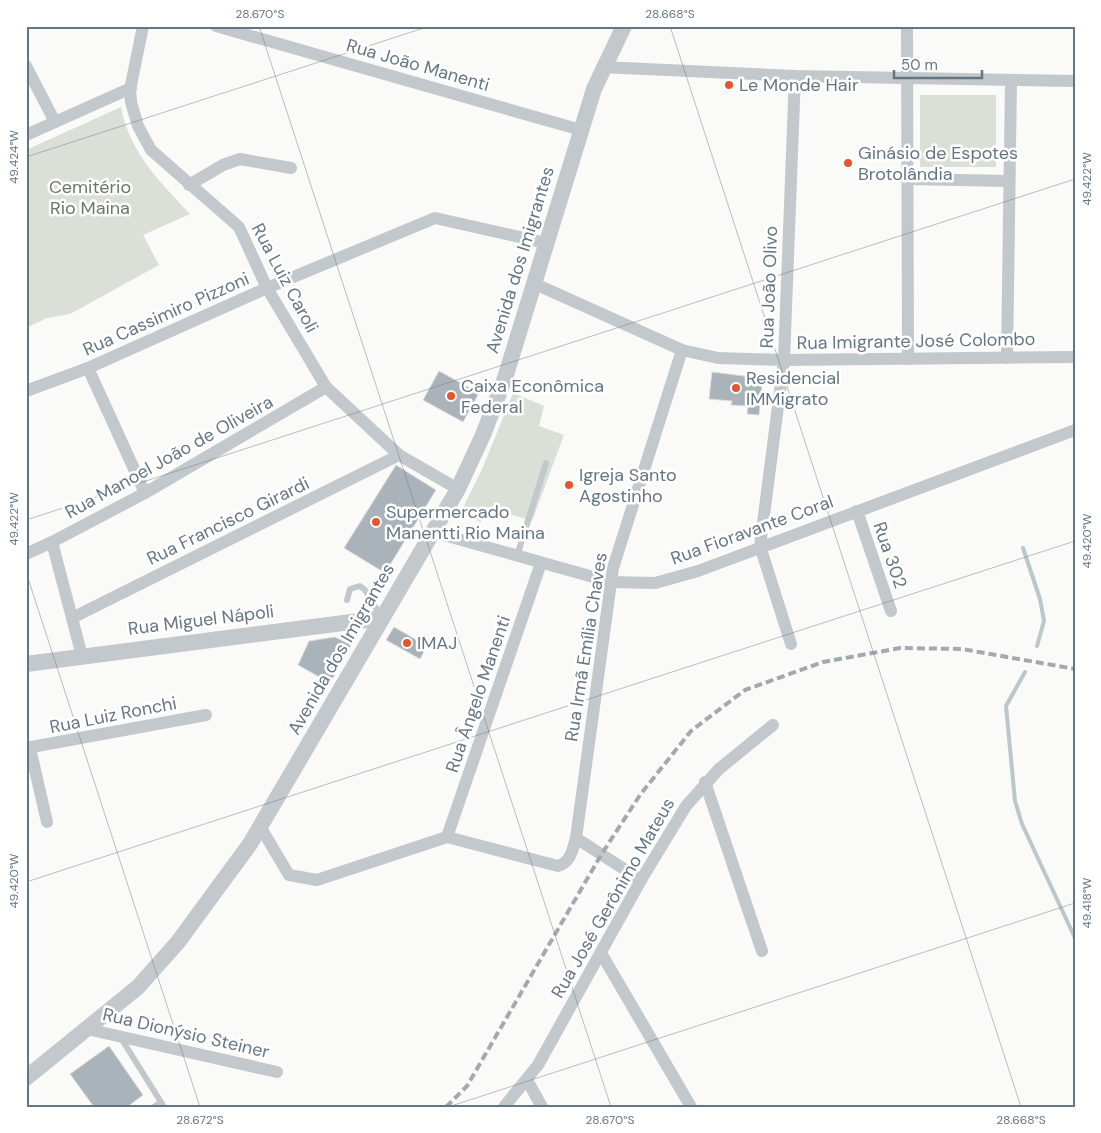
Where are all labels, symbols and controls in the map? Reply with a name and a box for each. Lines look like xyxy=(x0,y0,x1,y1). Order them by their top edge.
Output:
text: 28.670°S xyxy=(236,6,284,22)
text: 28.668°S xyxy=(645,6,695,22)
street label: Rua João Manenti xyxy=(344,33,492,97)
scale bar xyxy=(894,48,981,80)
text: 50 m xyxy=(901,55,938,75)
place label: Le Monde Hair xyxy=(739,73,859,97)
marker: Le Monde Hair xyxy=(723,79,735,91)
text: 49.424°W xyxy=(6,130,22,184)
place label: Ginásio de Espotes Brotolândia xyxy=(858,141,1018,186)
text: 49.422°W xyxy=(1079,152,1095,206)
marker: Ginásio de Espotes Brotolândia xyxy=(842,157,854,169)
street label: Avenida dos Imigrantes xyxy=(480,164,560,356)
park label: Cemitério Rio Maina xyxy=(49,175,131,220)
street label: Rua Luiz Caroli xyxy=(246,219,324,337)
street label: Rua João Olivo xyxy=(755,225,783,349)
street label: Rua Cassimiro Pizzoni xyxy=(79,267,253,361)
street label: Rua Imigrante José Colombo xyxy=(796,327,1036,355)
place label: Residencial IMMigrato xyxy=(746,366,840,411)
place label: Caixa Econômica Federal xyxy=(461,374,604,419)
marker: Residencial IMMigrato xyxy=(730,382,742,394)
street label: Rua Manoel João de Oliveira xyxy=(61,390,277,524)
marker: Caixa Econômica Federal xyxy=(445,390,457,402)
place label: Igreja Santo Agostinho xyxy=(579,463,677,508)
street label: Rua Francisco Girardi xyxy=(143,471,313,571)
marker: Igreja Santo Agostinho xyxy=(563,479,575,491)
street label: Rua Fioravante Coral xyxy=(667,489,837,571)
text: 49.422°W xyxy=(6,492,22,546)
place label: Supermercado Manentti Rio Maina xyxy=(386,500,545,545)
text: 49.420°W xyxy=(1079,513,1095,568)
marker: Supermercado Manentti Rio Maina xyxy=(370,516,382,528)
street label: Rua 302 xyxy=(867,519,913,591)
street label: Rua Irmã Emília Chaves xyxy=(559,551,613,743)
street label: Avenida dos Imigrantes xyxy=(282,559,400,739)
street label: Rua Miguel Nápoli xyxy=(127,599,275,641)
street label: Rua Ângelo Manenti xyxy=(440,612,516,776)
place label: IMAJ xyxy=(417,631,457,655)
marker: IMAJ xyxy=(401,637,413,649)
street label: Rua Luiz Ronchi xyxy=(47,691,179,739)
street label: Rua José Gerônimo Mateus xyxy=(546,794,680,1002)
text: 49.420°W xyxy=(6,853,22,908)
text: 49.418°W xyxy=(1079,877,1095,928)
street label: Rua Dionýsio Steiner xyxy=(100,1002,272,1064)
text: 28.672°S xyxy=(176,1112,224,1128)
text: 28.670°S xyxy=(586,1112,634,1128)
text: 28.668°S xyxy=(996,1112,1046,1128)

